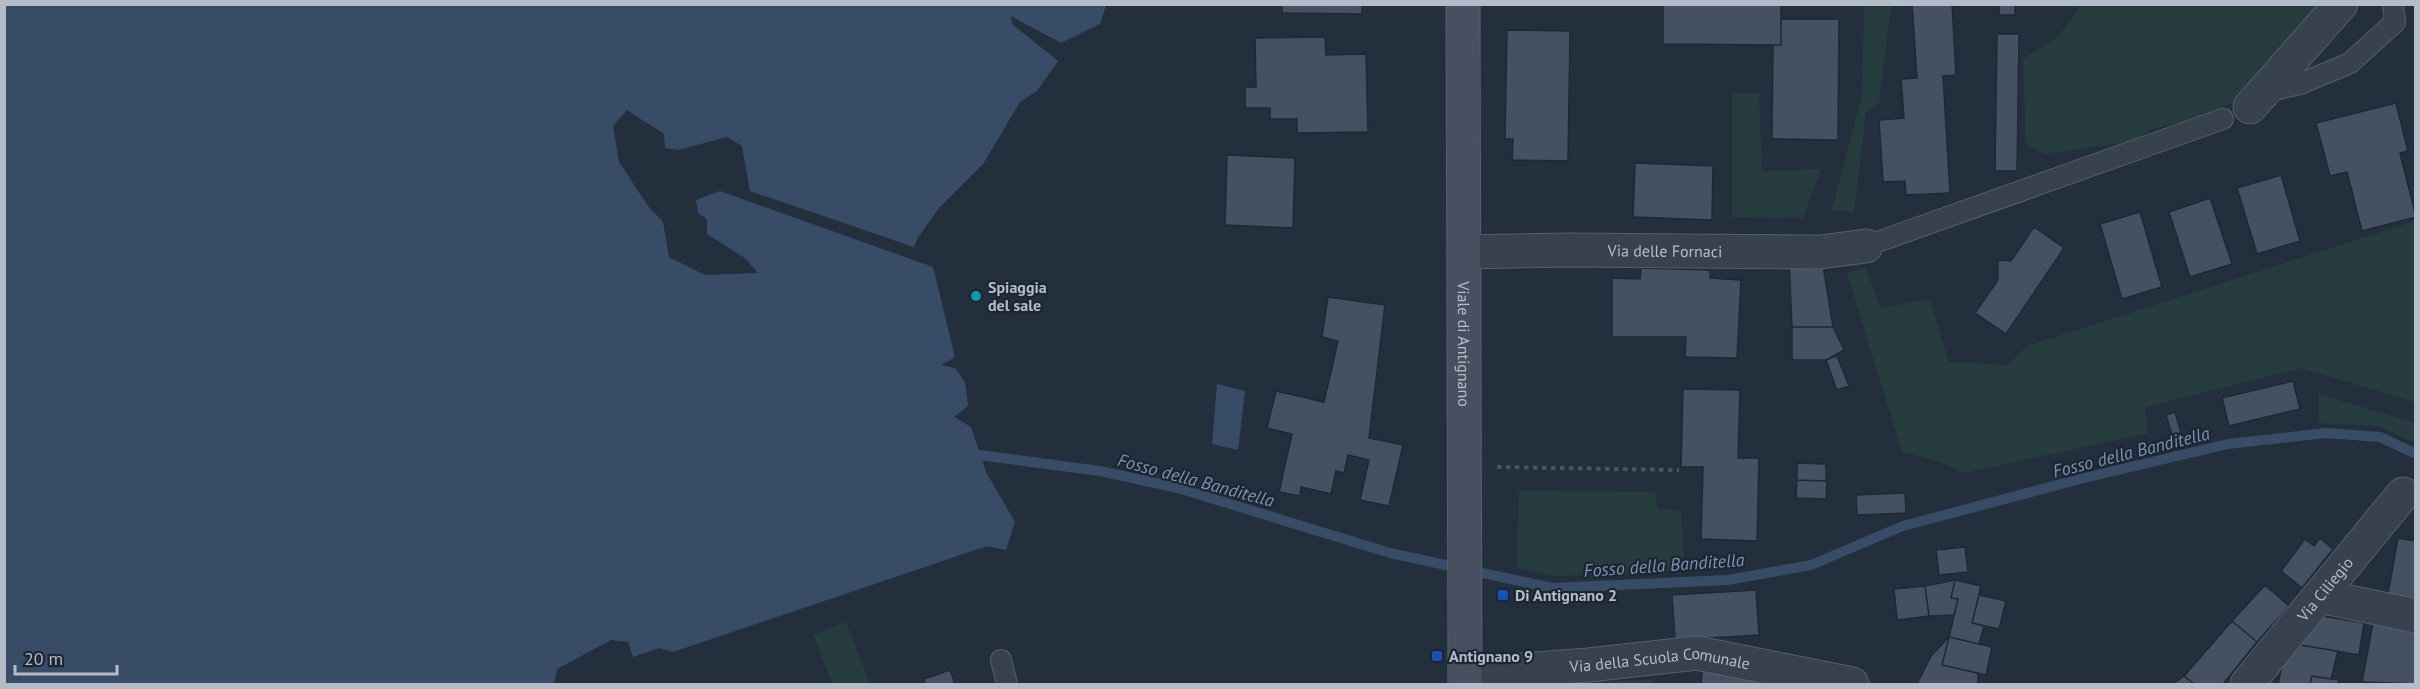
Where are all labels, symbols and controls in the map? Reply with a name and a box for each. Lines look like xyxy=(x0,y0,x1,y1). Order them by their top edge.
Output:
street label: Via delle Fornaci xyxy=(1607,240,1722,261)
place label: Spiaggia del sale xyxy=(988,277,1047,315)
street label: Viale di Antignano xyxy=(1454,280,1474,407)
marker: Spiaggia del sale xyxy=(969,289,983,303)
water label: Fosso della Banditella xyxy=(2050,421,2212,483)
water label: Fosso della Banditella xyxy=(1115,448,1277,512)
water label: Fosso della Banditella xyxy=(1583,548,1745,582)
street label: Via Ciliegio xyxy=(2292,553,2357,626)
place label: Di Antignano 2 xyxy=(1515,585,1617,605)
marker: Di Antignano 2 xyxy=(1496,588,1510,602)
scale bar xyxy=(15,638,117,676)
street label: Via della Scuola Comunale xyxy=(1568,643,1752,676)
place label: Antignano 9 xyxy=(1449,646,1533,666)
text: 20 m xyxy=(24,647,63,670)
marker: Antignano 9 xyxy=(1430,649,1444,663)

